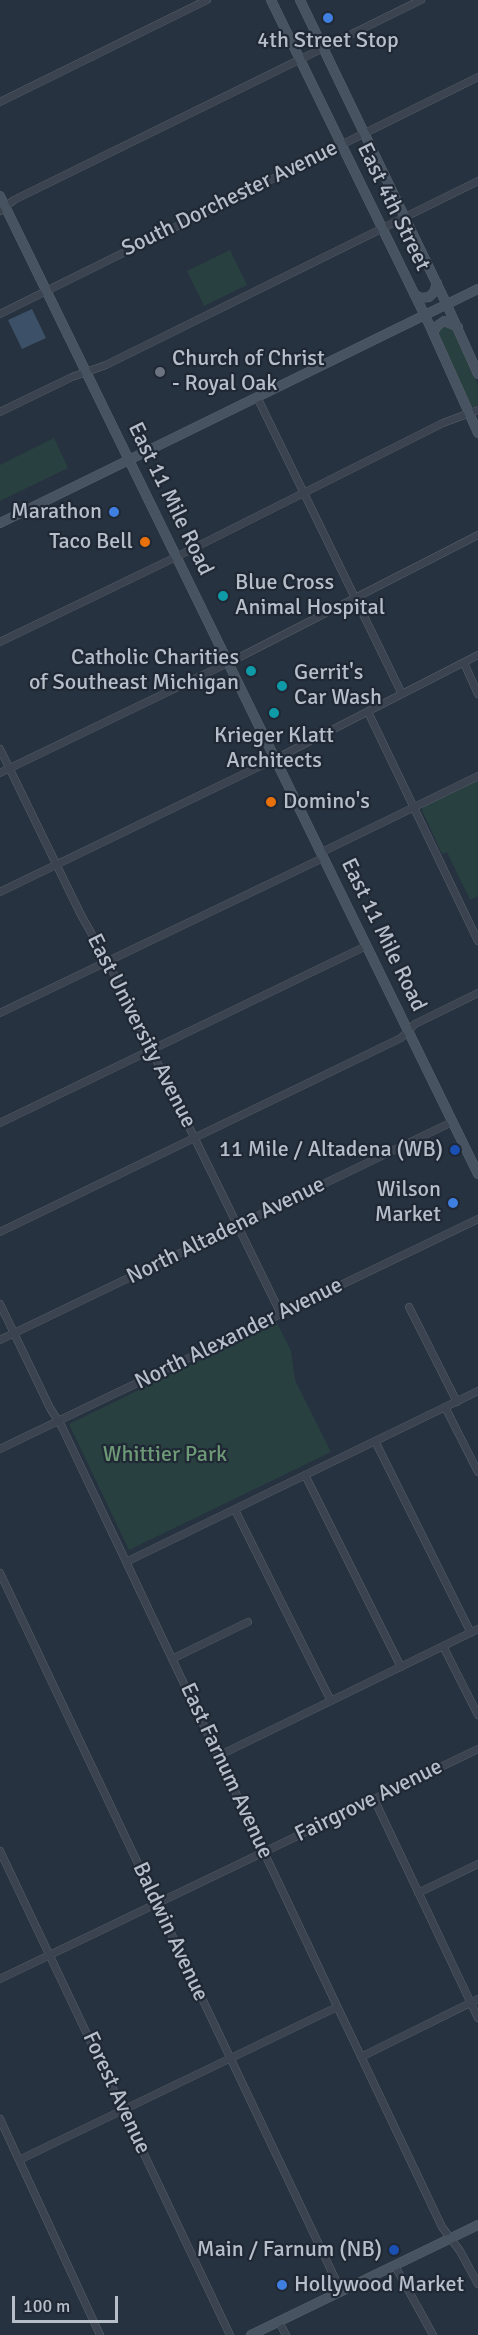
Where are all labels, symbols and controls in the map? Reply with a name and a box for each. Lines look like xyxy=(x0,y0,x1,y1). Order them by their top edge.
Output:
marker: 4th Street Stop xyxy=(321,11,335,25)
place label: 4th Street Stop xyxy=(257,28,399,54)
street label: South Dorchester Avenue xyxy=(118,135,342,263)
street label: East 4th Street xyxy=(351,139,435,275)
place label: Church of Christ - Royal Oak xyxy=(172,346,325,398)
marker: Church of Christ - Royal Oak xyxy=(153,365,167,379)
street label: East 11 Mile Road xyxy=(122,418,218,580)
place label: Marathon xyxy=(11,499,102,525)
marker: Marathon xyxy=(107,505,121,519)
place label: Taco Bell xyxy=(49,529,133,555)
marker: Taco Bell xyxy=(138,535,152,549)
place label: Blue Cross Animal Hospital xyxy=(235,570,385,622)
marker: Blue Cross Animal Hospital xyxy=(216,589,230,603)
place label: Catholic Charities of Southeast Michigan xyxy=(29,645,239,696)
place label: Gerrit's Car Wash xyxy=(294,660,382,712)
marker: Catholic Charities of Southeast Michigan xyxy=(244,664,258,678)
marker: Gerrit's Car Wash xyxy=(275,679,289,693)
marker: Krieger Klatt Architects xyxy=(267,706,281,720)
place label: Krieger Klatt Architects xyxy=(214,723,334,774)
place label: Domino's xyxy=(283,789,370,815)
marker: Domino's xyxy=(264,795,278,809)
street label: East 11 Mile Road xyxy=(335,854,431,1016)
street label: East University Avenue xyxy=(81,930,201,1132)
place label: 11 Mile / Altadena (WB) xyxy=(219,1137,443,1163)
marker: 11 Mile / Altadena (WB) xyxy=(448,1143,462,1157)
street label: North Altadena Avenue xyxy=(123,1172,329,1290)
place label: Wilson Market xyxy=(375,1177,441,1228)
marker: Wilson Market xyxy=(446,1196,460,1210)
street label: North Alexander Avenue xyxy=(131,1272,347,1396)
park label: Whittier Park xyxy=(103,1442,227,1468)
street label: East Farnum Avenue xyxy=(174,1679,278,1863)
street label: Fairgrove Avenue xyxy=(291,1754,447,1848)
street label: Baldwin Avenue xyxy=(126,1858,214,2006)
street label: Forest Avenue xyxy=(76,2028,156,2158)
place label: Main / Farnum (NB) xyxy=(197,2237,382,2263)
marker: Main / Farnum (NB) xyxy=(387,2243,401,2257)
place label: Hollywood Market xyxy=(294,2272,464,2298)
marker: Hollywood Market xyxy=(275,2278,289,2292)
scale bar xyxy=(15,2284,122,2322)
text: 100 m xyxy=(23,2295,70,2317)

